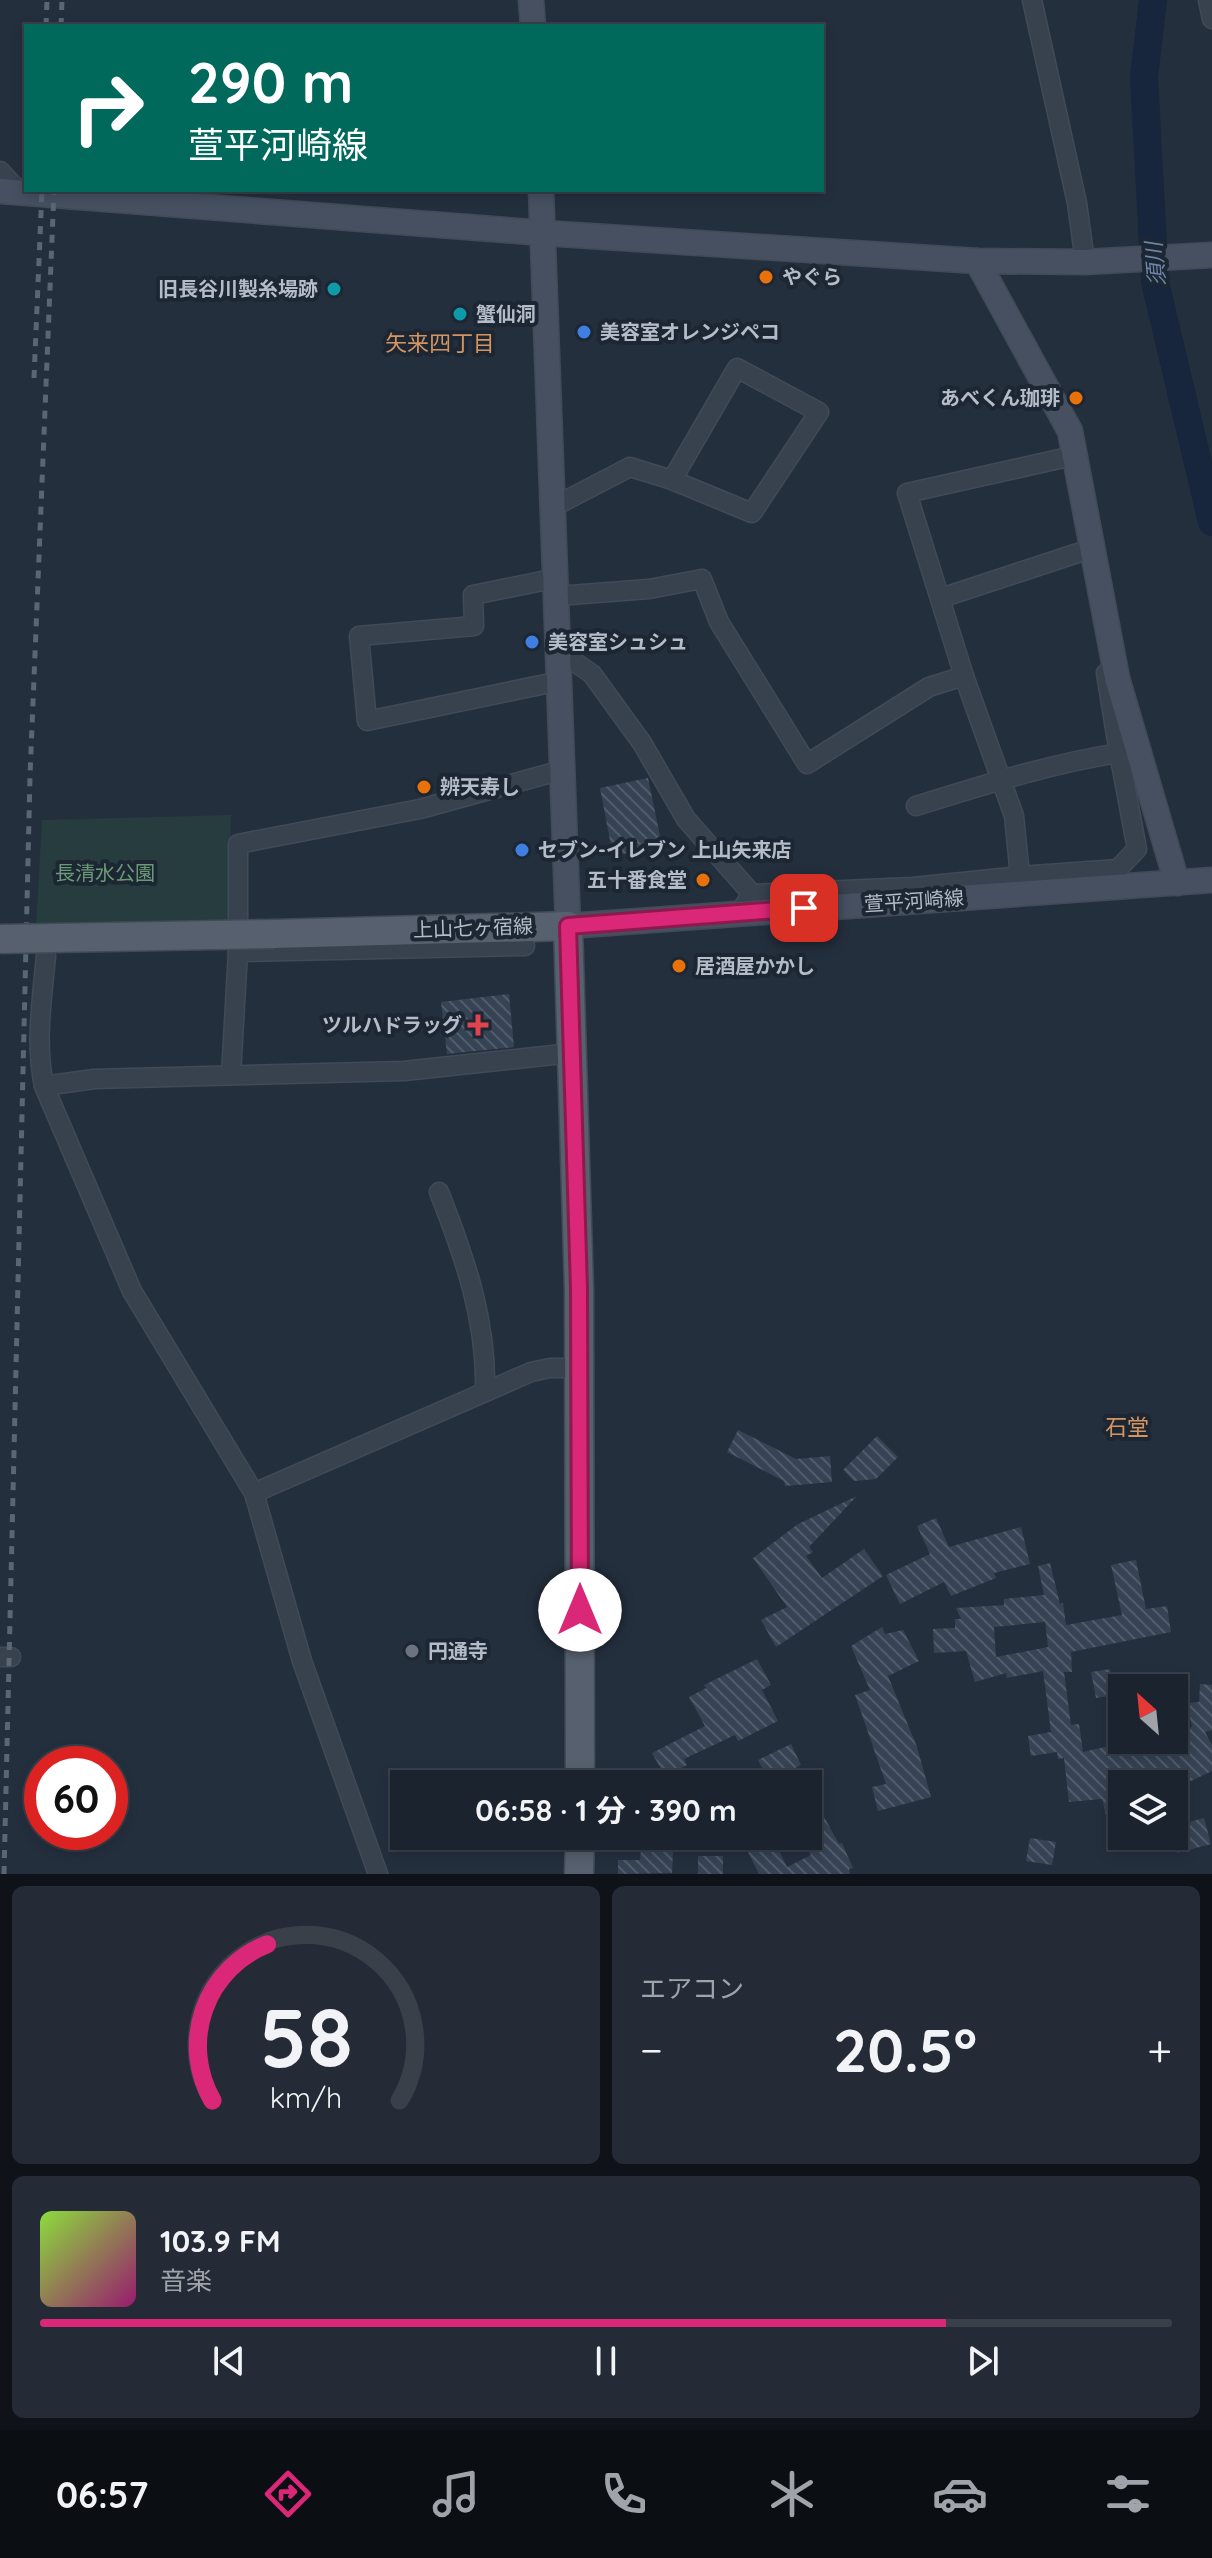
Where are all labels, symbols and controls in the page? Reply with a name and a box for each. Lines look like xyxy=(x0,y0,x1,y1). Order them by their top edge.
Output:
text: 290 m xyxy=(188,47,353,117)
icon: right xyxy=(56,56,160,160)
text: 萱平河崎線 xyxy=(188,122,368,167)
water label: 須川 xyxy=(1139,239,1171,287)
place label: やぐら xyxy=(782,264,842,289)
marker: やぐら xyxy=(757,268,775,286)
place label: 旧長谷川製糸場跡 xyxy=(158,276,318,301)
marker: 旧長谷川製糸場跡 xyxy=(325,280,343,298)
place label: 蟹仙洞 xyxy=(476,301,536,326)
marker: 蟹仙洞 xyxy=(451,305,469,323)
place label: 美容室オレンジペコ xyxy=(600,319,780,344)
marker: 美容室オレンジペコ xyxy=(575,323,593,341)
district label: 矢来四丁目 xyxy=(385,329,495,357)
place label: あべくん珈琲 xyxy=(940,385,1060,410)
marker: あべくん珈琲 xyxy=(1067,389,1085,407)
place label: 美容室シュシュ xyxy=(548,629,688,654)
marker: 美容室シュシュ xyxy=(523,633,541,651)
place label: 辨天寿し xyxy=(440,774,520,799)
marker: 辨天寿し xyxy=(415,778,433,796)
place label: セブン-イレブン 上山矢来店 xyxy=(538,837,792,862)
marker: セブン-イレブン 上山矢来店 xyxy=(513,841,531,859)
park label: 長清水公園 xyxy=(55,860,155,885)
place label: 五十番食堂 xyxy=(587,867,687,892)
marker: 五十番食堂 xyxy=(694,871,712,889)
pin xyxy=(770,874,838,942)
street label: 萱平河崎線 xyxy=(863,885,965,916)
icon: arrive xyxy=(782,886,826,930)
street label: 上山七ヶ宿線 xyxy=(413,913,533,942)
place label: 居酒屋かかし xyxy=(695,953,815,978)
marker: 居酒屋かかし xyxy=(670,957,688,975)
place label: ツルハドラッグ xyxy=(322,1012,462,1037)
marker: ツルハドラッグ xyxy=(469,1016,487,1034)
district label: 石堂 xyxy=(1105,1413,1149,1441)
position arrow xyxy=(538,1568,622,1652)
place label: 円通寺 xyxy=(428,1638,488,1663)
marker: 円通寺 xyxy=(403,1642,421,1660)
north arrow xyxy=(1108,1674,1188,1754)
map controls xyxy=(1108,1674,1188,1850)
speed limit sign: 60 xyxy=(24,1746,128,1850)
button: layers xyxy=(1108,1770,1188,1850)
text: 06:58 · 1 分 · 390 m xyxy=(475,1791,737,1829)
text: エアコン xyxy=(640,1972,744,2005)
text: 58 xyxy=(259,1984,353,2088)
text: 20.5° xyxy=(833,2012,977,2087)
text: − xyxy=(640,2022,663,2077)
text: + xyxy=(1147,2022,1172,2077)
text: km/h xyxy=(270,2079,342,2115)
text: 103.9 FM xyxy=(160,2222,281,2260)
text: 音楽 xyxy=(160,2264,212,2297)
icon: previous xyxy=(207,2339,251,2383)
icon: pause xyxy=(584,2339,628,2383)
icon: next xyxy=(961,2339,1005,2383)
icon: directions xyxy=(260,2466,316,2522)
icon: music xyxy=(428,2466,484,2522)
icon: phone xyxy=(596,2466,652,2522)
icon: climate xyxy=(764,2466,820,2522)
icon: car xyxy=(932,2466,988,2522)
icon: filters xyxy=(1100,2466,1156,2522)
text: 06:57 xyxy=(56,2472,148,2517)

